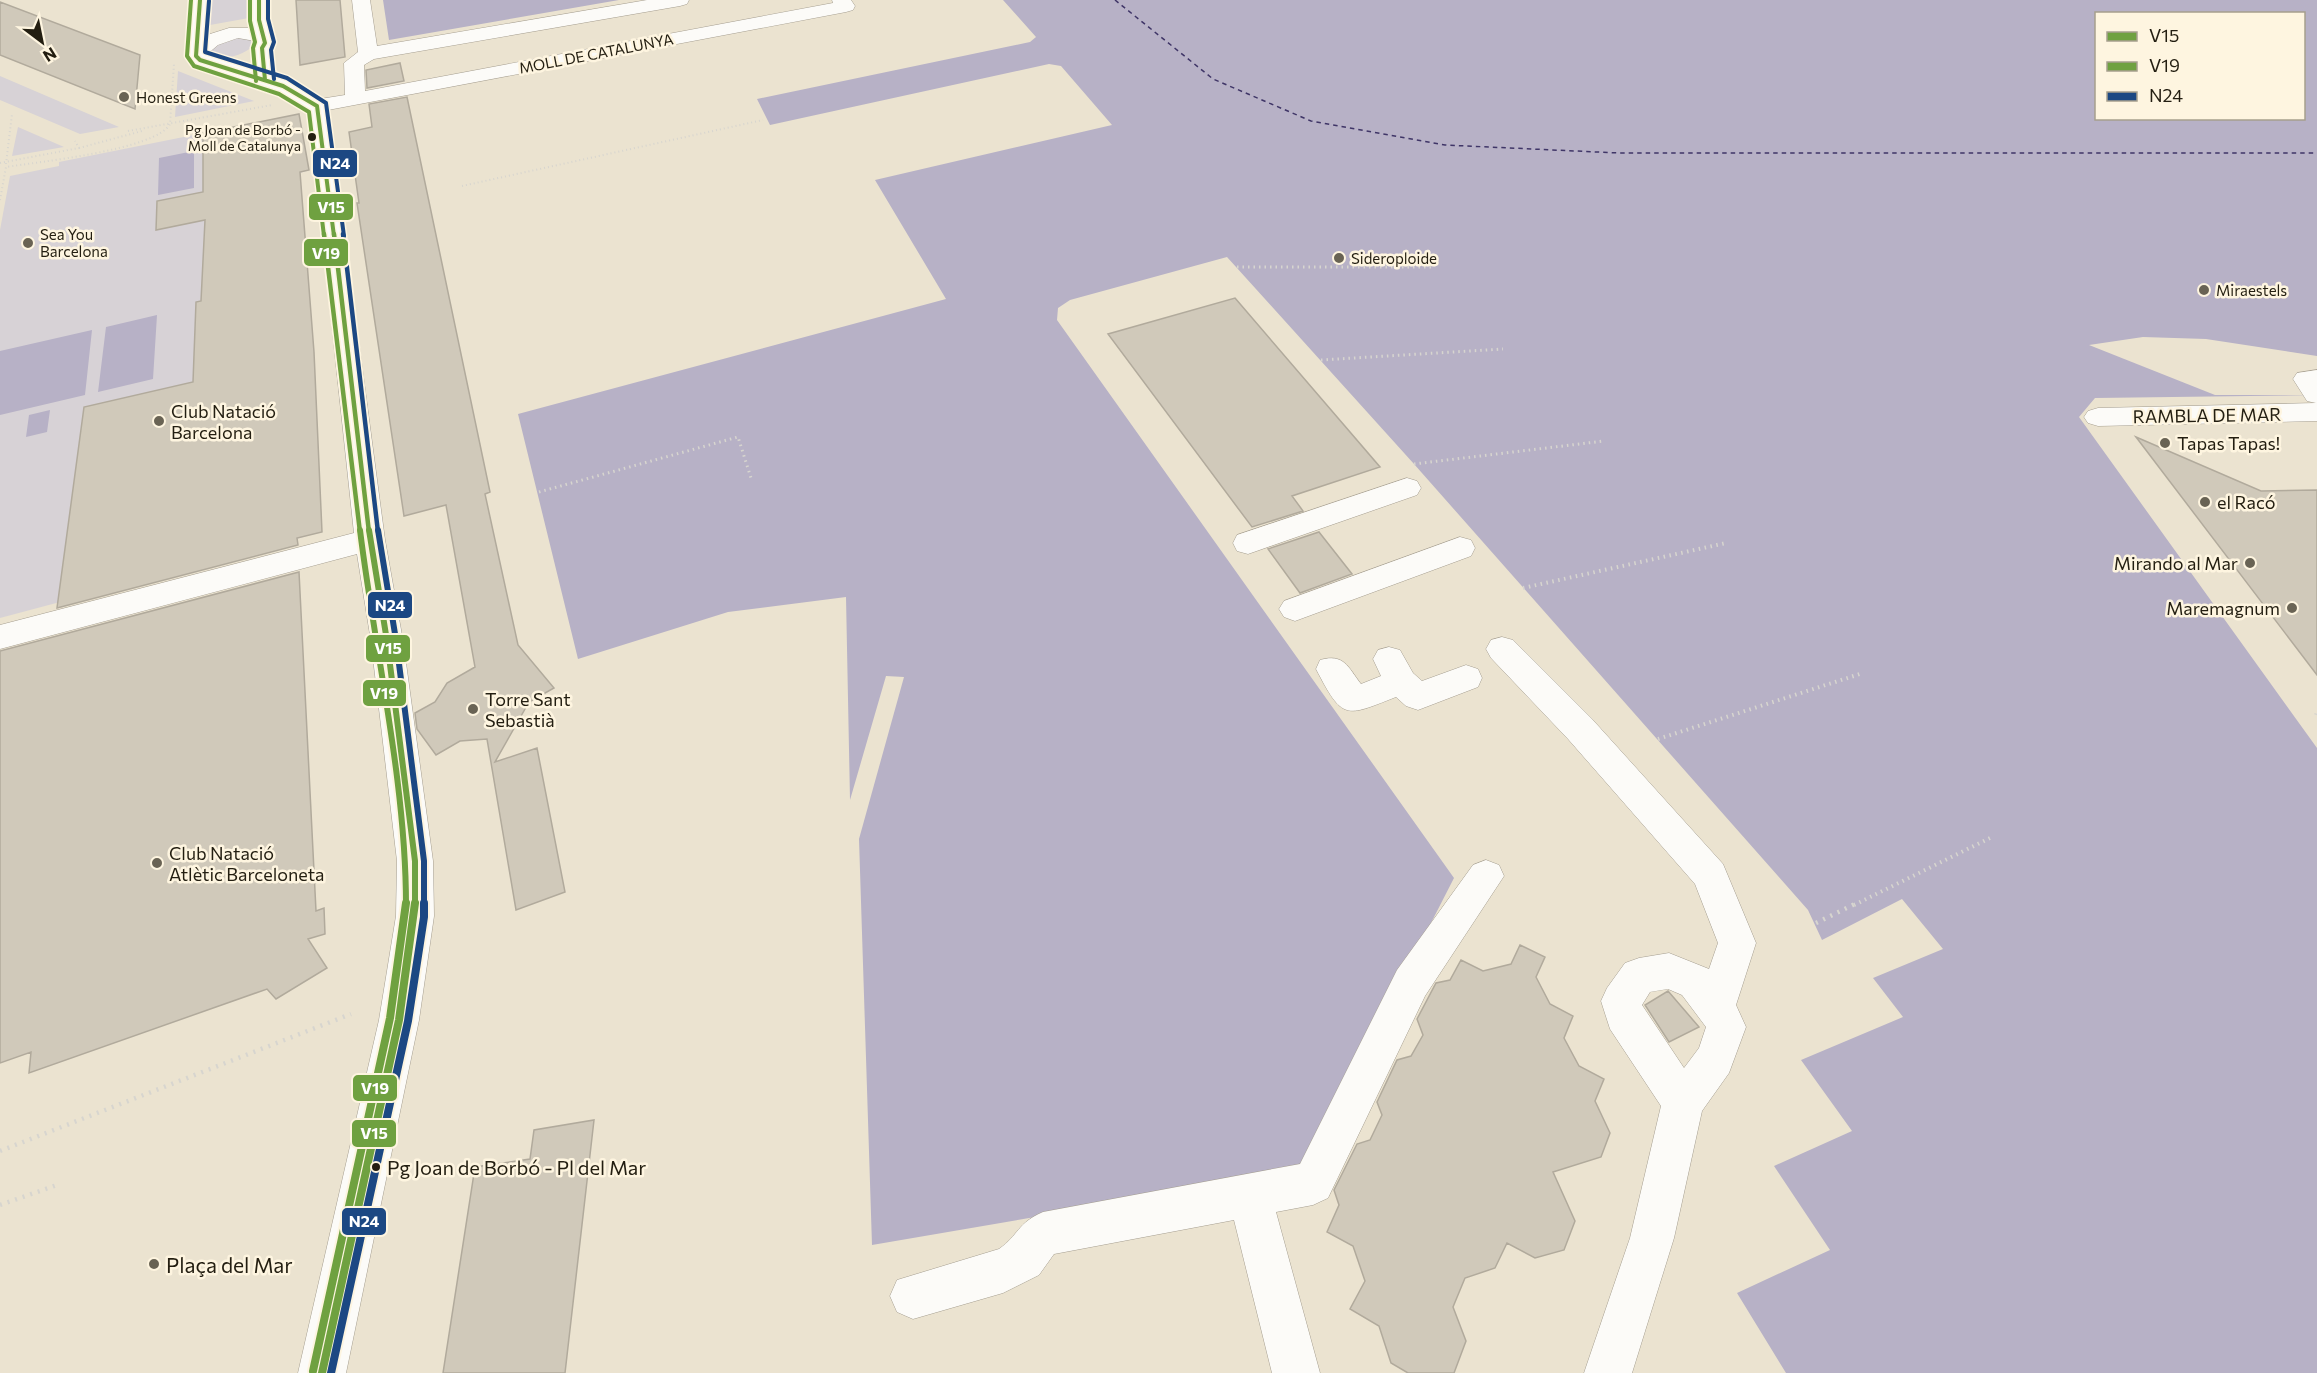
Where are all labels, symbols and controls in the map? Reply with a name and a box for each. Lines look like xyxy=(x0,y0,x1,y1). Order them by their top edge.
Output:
north arrow xyxy=(12,12,72,72)
legend xyxy=(2095,12,2305,120)
text: V15 xyxy=(2149,24,2179,46)
street label: MOLL DE CATALUNYA xyxy=(517,29,675,77)
text: N xyxy=(40,44,60,66)
text: V19 xyxy=(2149,54,2180,76)
text: N24 xyxy=(2149,84,2183,106)
place label: Honest Greens xyxy=(136,88,237,106)
marker: Honest Greens xyxy=(117,90,131,104)
place label: Pg Joan de Borbó - Moll de Catalunya xyxy=(185,121,301,154)
marker: Pg Joan de Borbó - Moll de Catalunya xyxy=(306,131,318,143)
line badge: N24 xyxy=(312,149,358,178)
text: N24 xyxy=(320,153,351,172)
line badge: V15 xyxy=(308,193,354,221)
text: V15 xyxy=(317,197,345,216)
place label: Sea You Barcelona xyxy=(40,225,108,260)
marker: Sea You Barcelona xyxy=(21,236,35,250)
line badge: V19 xyxy=(303,238,349,267)
text: V19 xyxy=(312,243,340,262)
place label: Sideroploide xyxy=(1351,249,1437,267)
marker: Sideroploide xyxy=(1332,251,1346,265)
place label: Miraestels xyxy=(2216,281,2287,299)
marker: Miraestels xyxy=(2197,283,2211,297)
place label: Club Natació Barcelona xyxy=(171,400,276,443)
street label: RAMBLA DE MAR xyxy=(2133,403,2281,427)
marker: Club Natació Barcelona xyxy=(152,414,166,428)
place label: Tapas Tapas! xyxy=(2177,432,2280,454)
marker: Tapas Tapas! xyxy=(2158,436,2172,450)
place label: el Racó xyxy=(2217,491,2276,513)
marker: el Racó xyxy=(2198,495,2212,509)
place label: Mirando al Mar xyxy=(2114,552,2238,574)
marker: Mirando al Mar xyxy=(2243,556,2257,570)
line badge: N24 xyxy=(367,591,413,619)
text: N24 xyxy=(375,595,406,614)
place label: Maremagnum xyxy=(2166,597,2280,619)
marker: Maremagnum xyxy=(2285,601,2299,615)
line badge: V15 xyxy=(365,634,411,663)
text: V15 xyxy=(374,638,402,657)
line badge: V19 xyxy=(362,679,407,707)
text: V19 xyxy=(370,683,398,702)
place label: Torre Sant Sebastià xyxy=(485,688,571,731)
marker: Torre Sant Sebastià xyxy=(466,702,480,716)
place label: Club Natació Atlètic Barceloneta xyxy=(169,842,324,885)
marker: Club Natació Atlètic Barceloneta xyxy=(150,856,164,870)
line badge: V19 xyxy=(352,1074,398,1102)
text: V19 xyxy=(361,1078,389,1097)
line badge: V15 xyxy=(351,1119,397,1148)
text: V15 xyxy=(360,1123,388,1142)
place label: Pg Joan de Borbó - Pl del Mar xyxy=(387,1155,646,1179)
marker: Pg Joan de Borbó - Pl del Mar xyxy=(370,1161,382,1173)
line badge: N24 xyxy=(341,1207,387,1236)
text: N24 xyxy=(349,1211,380,1230)
place label: Plaça del Mar xyxy=(166,1252,293,1277)
marker: Plaça del Mar xyxy=(147,1257,161,1271)

